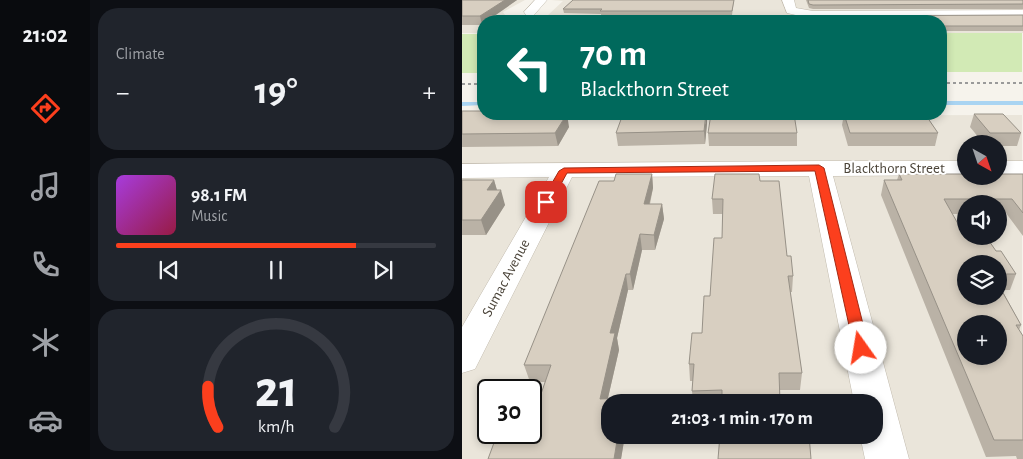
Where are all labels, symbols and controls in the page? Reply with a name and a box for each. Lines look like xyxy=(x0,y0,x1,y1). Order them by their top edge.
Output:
text: 21:02 xyxy=(22,24,68,46)
icon: left xyxy=(497,35,562,100)
text: 70 m xyxy=(580,37,647,72)
text: Climate xyxy=(116,46,165,62)
text: 19° xyxy=(254,73,298,111)
text: Blackthorn Street xyxy=(580,78,729,100)
text: − xyxy=(116,79,129,107)
text: + xyxy=(423,79,436,107)
icon: directions xyxy=(28,91,63,126)
north arrow xyxy=(957,135,1007,185)
map controls xyxy=(957,135,1007,365)
street label: Blackthorn Street xyxy=(843,161,945,176)
icon: music xyxy=(28,169,63,204)
pin xyxy=(525,181,567,223)
text: 98.1 FM xyxy=(191,186,247,205)
icon: arrive xyxy=(532,188,560,216)
button: sound xyxy=(957,195,1007,245)
text: Music xyxy=(191,208,227,224)
street label: Sumac Avenue xyxy=(479,237,533,319)
icon: phone xyxy=(28,247,63,282)
button: layers xyxy=(957,255,1007,305)
icon: previous xyxy=(155,256,183,284)
icon: pause xyxy=(262,256,290,284)
icon: next xyxy=(369,256,397,284)
button: + xyxy=(957,315,1007,365)
position arrow xyxy=(834,321,886,373)
icon: climate xyxy=(28,325,63,360)
text: 21 xyxy=(254,364,298,416)
speed limit sign: 30 xyxy=(477,379,542,444)
icon: car xyxy=(28,403,63,438)
text: 21:03 · 1 min · 170 m xyxy=(671,409,813,428)
text: km/h xyxy=(258,418,294,436)

